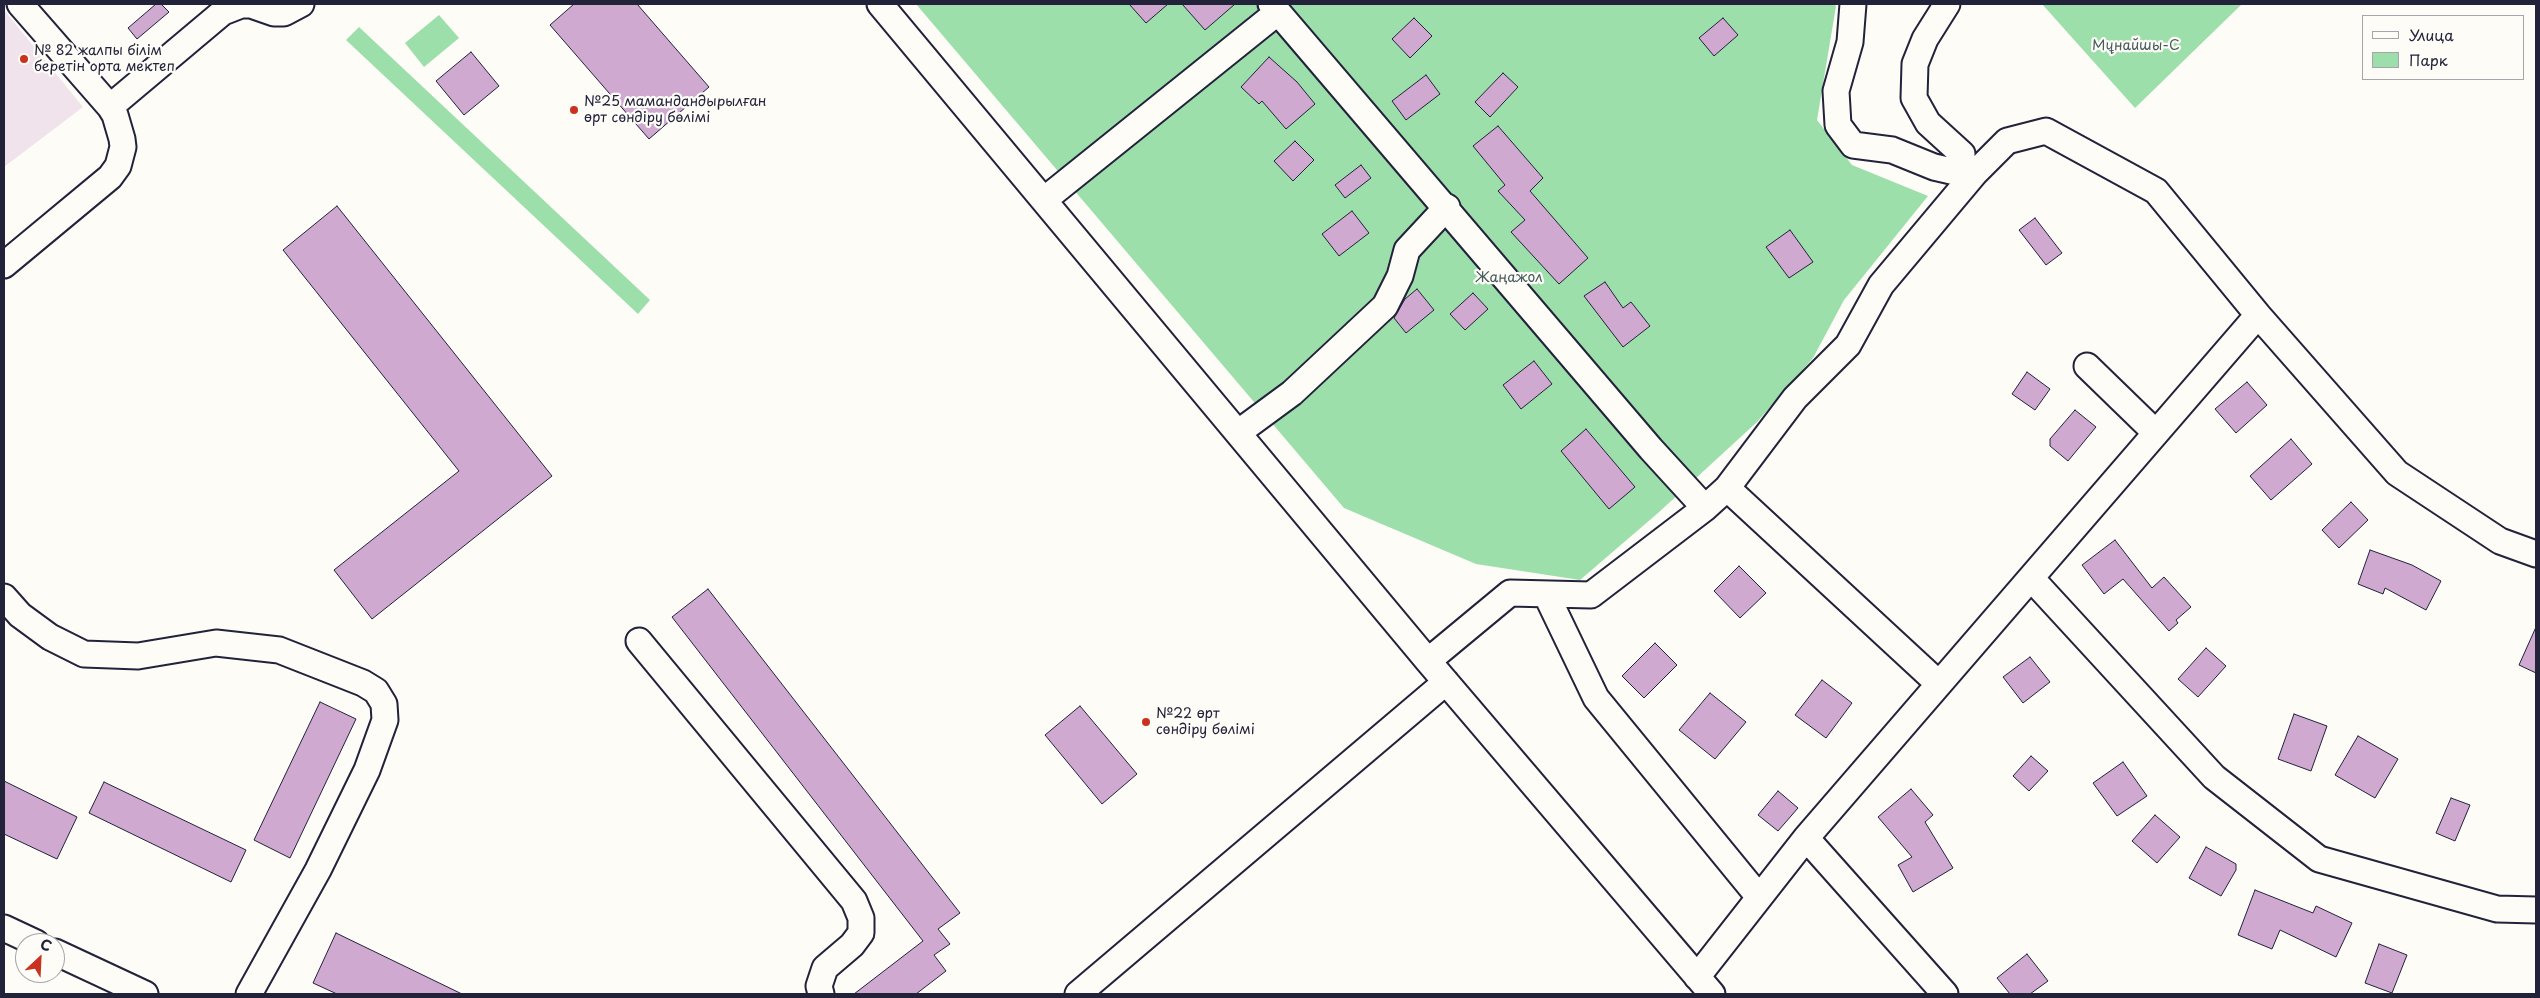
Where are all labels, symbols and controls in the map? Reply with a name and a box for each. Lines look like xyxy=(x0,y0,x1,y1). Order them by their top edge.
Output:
legend xyxy=(2362,15,2525,80)
text: Улица xyxy=(2409,23,2454,46)
park label: Мұнайшы-С xyxy=(2092,38,2180,54)
place label: № 82 жалпы білім беретін орта мектеп xyxy=(34,43,175,75)
text: Парк xyxy=(2409,48,2448,71)
marker: № 82 жалпы білім беретін орта мектеп xyxy=(18,53,30,65)
place label: №25 мамандандырылған өрт сөндіру бөлімі xyxy=(584,94,767,126)
marker: №25 мамандандырылған өрт сөндіру бөлімі xyxy=(568,104,580,116)
park label: Жаңажол xyxy=(1475,270,1543,286)
place label: №22 өрт сөндіру бөлімі xyxy=(1156,706,1255,739)
marker: №22 өрт сөндіру бөлімі xyxy=(1140,716,1152,728)
north arrow xyxy=(15,933,65,983)
text: С xyxy=(37,933,55,957)

